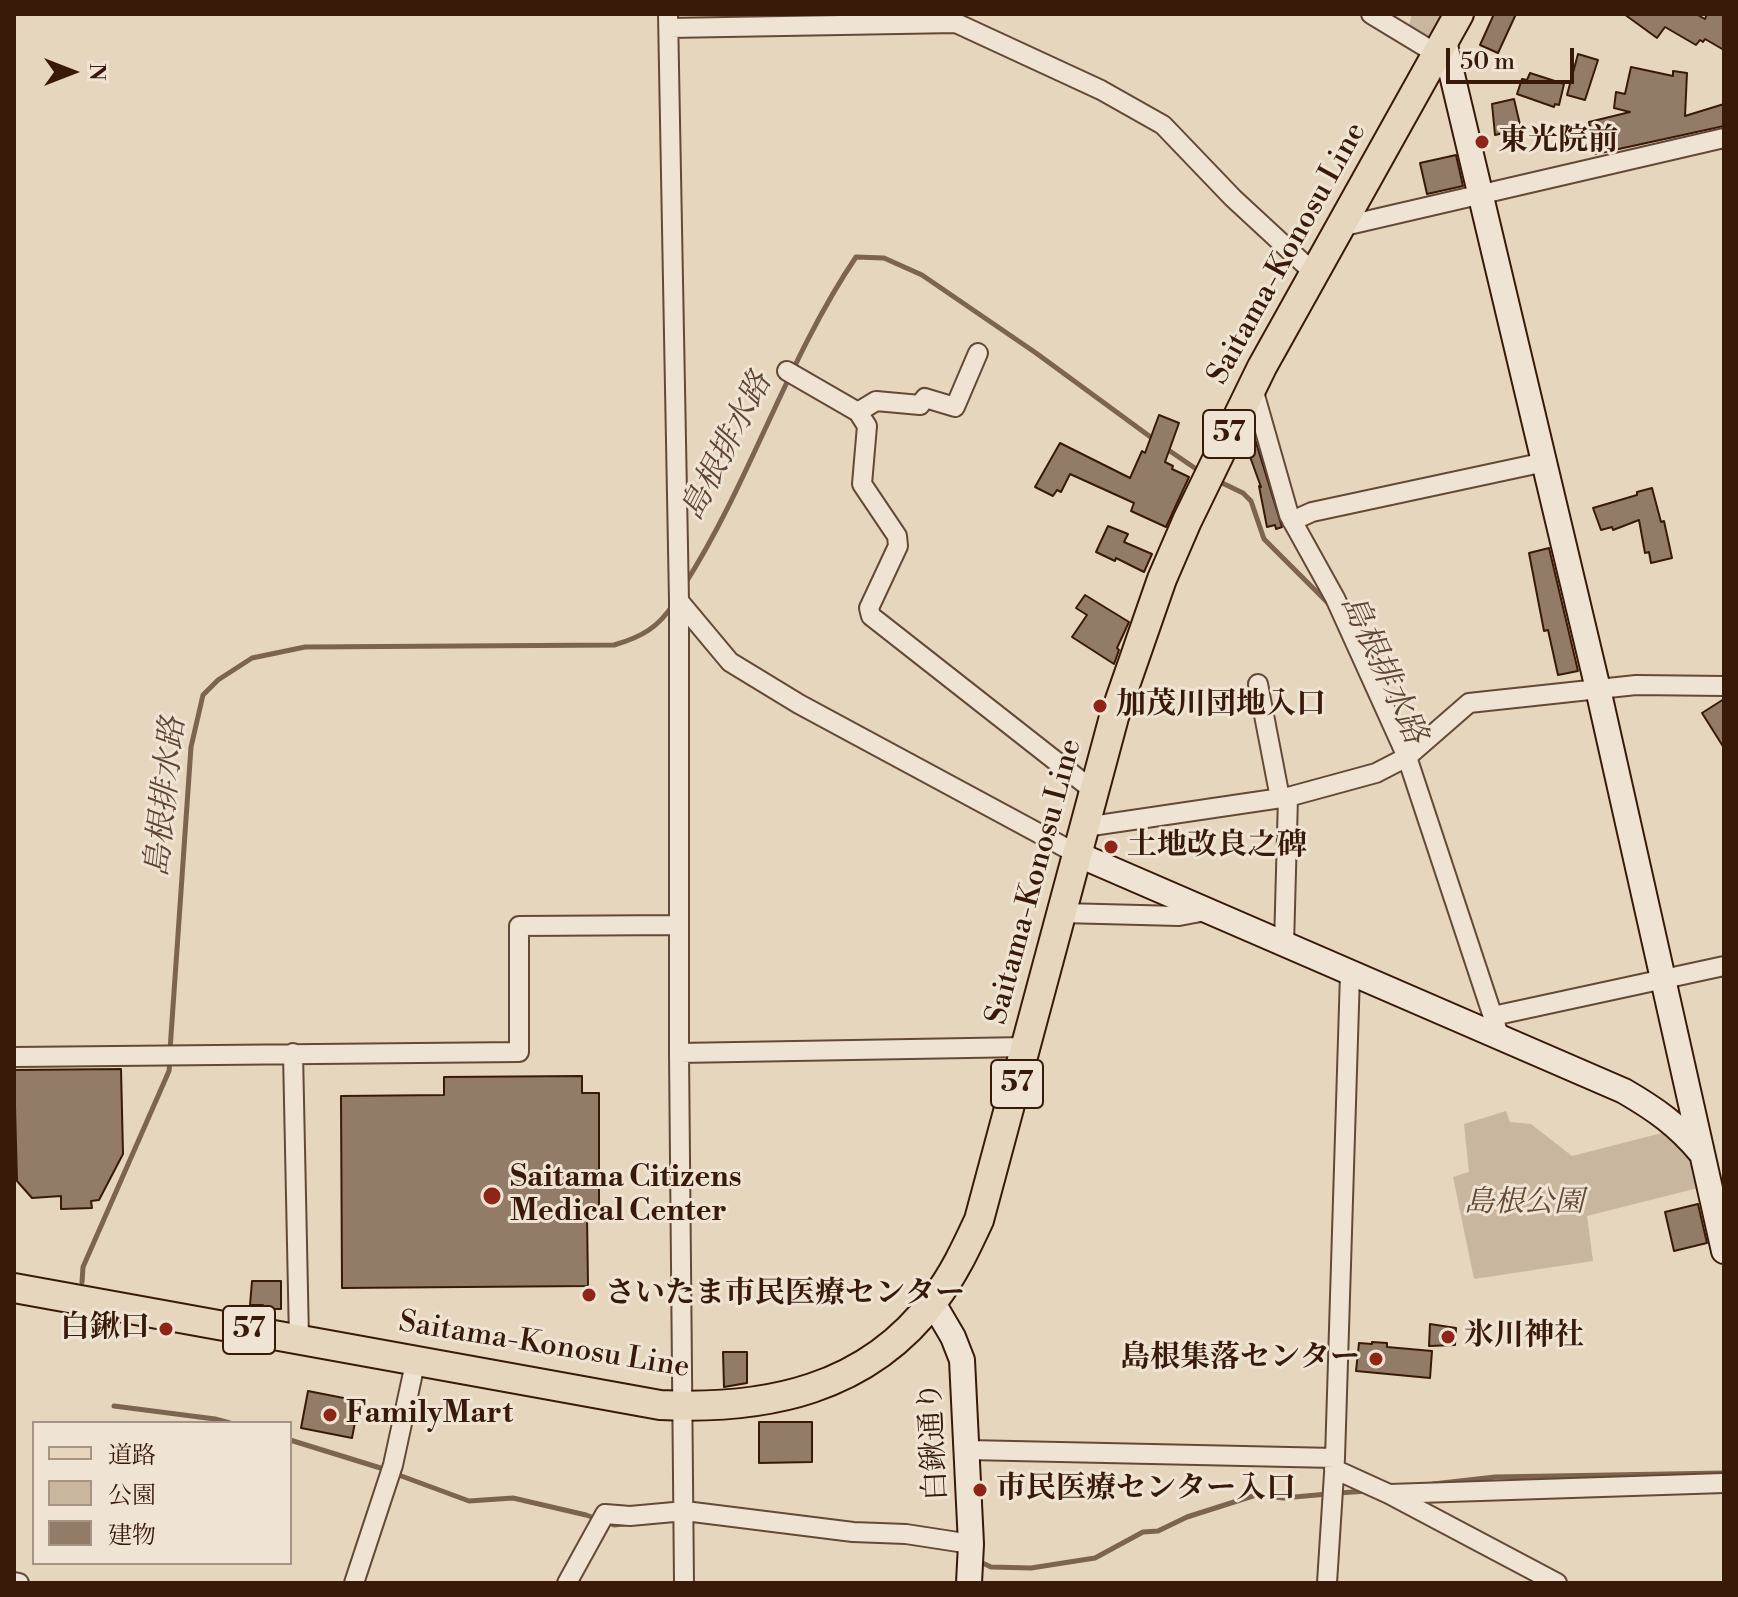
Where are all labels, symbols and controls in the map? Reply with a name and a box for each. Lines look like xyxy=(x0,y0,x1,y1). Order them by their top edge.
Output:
north arrow xyxy=(32,32,112,112)
scale bar xyxy=(1450,32,1578,82)
text: 50 m xyxy=(1460,47,1515,77)
text: N xyxy=(83,63,110,81)
street label: Saitama-Konosu Line xyxy=(1201,117,1375,391)
place label: 東光院前 xyxy=(1498,124,1618,160)
marker: 東光院前 xyxy=(1473,133,1491,151)
water label: 島根排水路 xyxy=(675,367,781,527)
road number: 57 xyxy=(1203,410,1255,458)
water label: 島根排水路 xyxy=(1331,589,1433,751)
place label: 加茂川団地入口 xyxy=(1116,688,1326,724)
marker: 加茂川団地入口 xyxy=(1091,697,1109,715)
water label: 島根排水路 xyxy=(140,715,194,879)
street label: Saitama-Konosu Line xyxy=(980,735,1090,1029)
place label: 土地改良之碑 xyxy=(1127,829,1307,865)
marker: 土地改良之碑 xyxy=(1102,838,1120,856)
road number: 57 xyxy=(991,1060,1043,1108)
place label: Saitama Citizens Medical Center xyxy=(510,1161,742,1232)
marker: Saitama Citizens Medical Center xyxy=(481,1185,503,1207)
park label: 島根公園 xyxy=(1464,1186,1584,1222)
place label: さいたま市民医療センター xyxy=(605,1277,965,1313)
marker: さいたま市民医療センター xyxy=(580,1286,598,1304)
street label: Saitama-Konosu Line xyxy=(396,1305,692,1387)
road number: 57 xyxy=(223,1306,275,1354)
place label: 白鍬口 xyxy=(60,1311,150,1347)
place label: 氷川神社 xyxy=(1464,1319,1584,1355)
marker: 白鍬口 xyxy=(157,1320,175,1338)
marker: 氷川神社 xyxy=(1439,1328,1457,1346)
place label: 島根集落センター xyxy=(1120,1341,1360,1377)
marker: 島根集落センター xyxy=(1367,1350,1385,1368)
street label: 白鍬通り xyxy=(914,1380,956,1502)
place label: FamilyMart xyxy=(346,1397,513,1433)
marker: FamilyMart xyxy=(321,1406,339,1424)
legend xyxy=(32,1421,292,1565)
text: 道路 xyxy=(108,1441,156,1471)
place label: 市民医療センター入口 xyxy=(996,1472,1296,1508)
text: 公園 xyxy=(108,1481,156,1511)
marker: 市民医療センター入口 xyxy=(971,1481,989,1499)
text: 建物 xyxy=(108,1521,156,1551)

